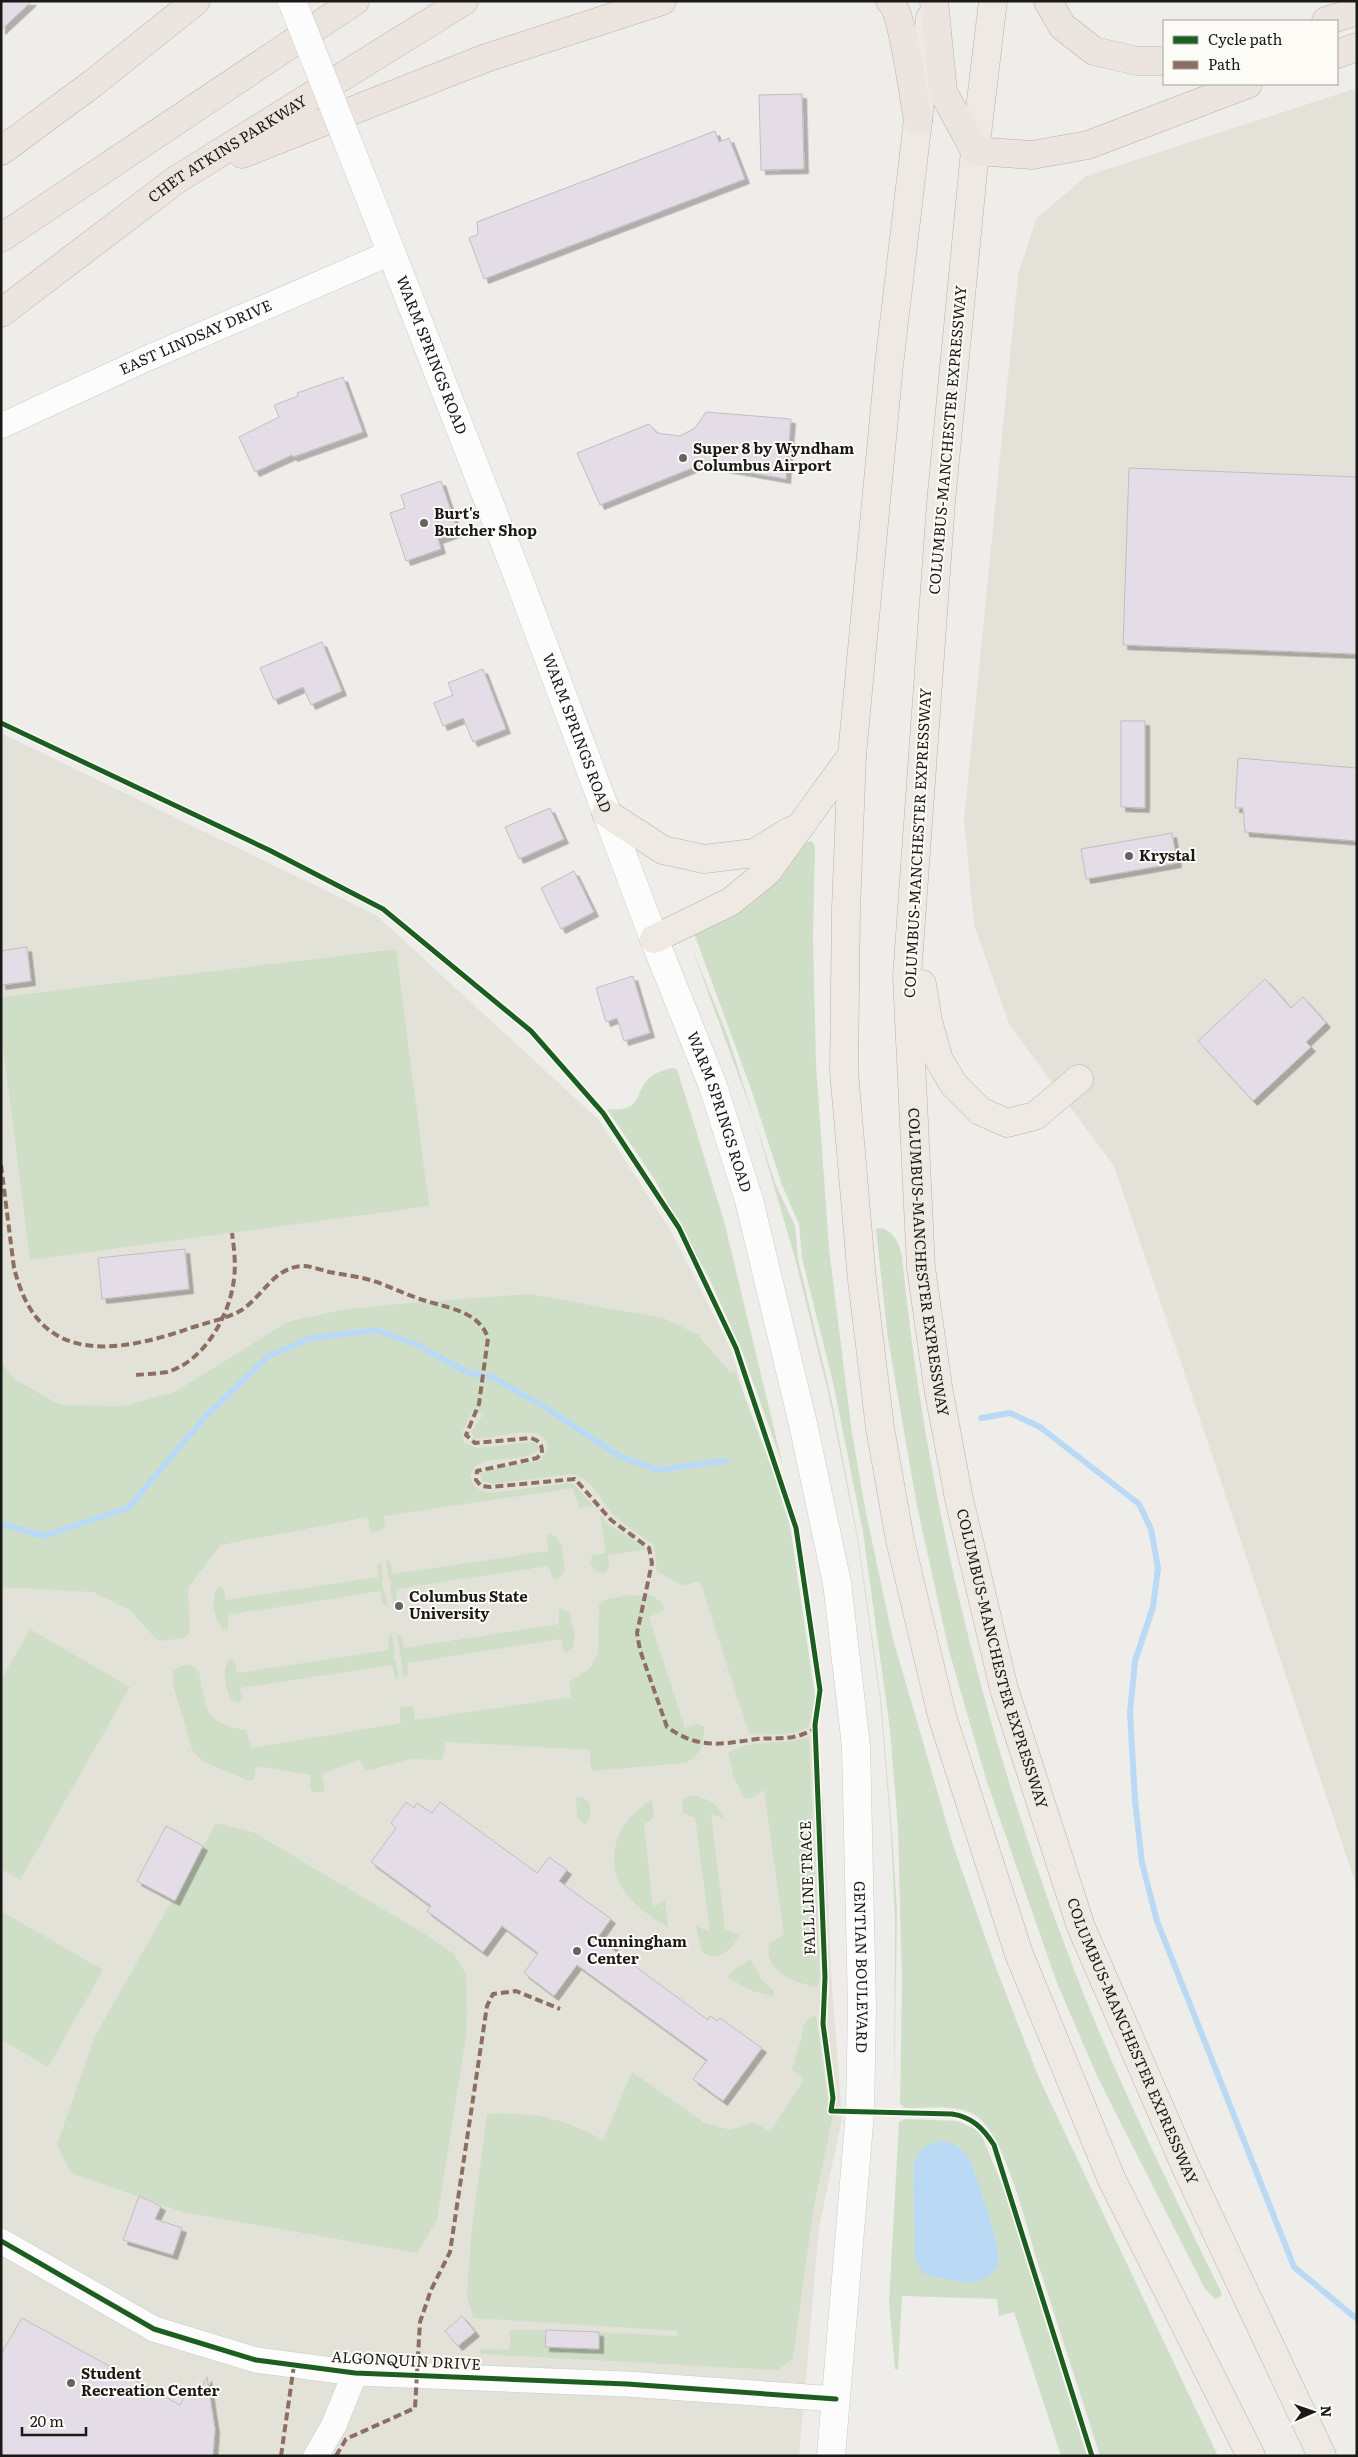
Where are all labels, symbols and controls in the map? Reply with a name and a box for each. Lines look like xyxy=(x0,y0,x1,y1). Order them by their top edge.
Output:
legend xyxy=(1163,20,1338,85)
text: Cycle path xyxy=(1208,27,1283,50)
text: Path xyxy=(1208,52,1241,75)
street label: CHET ATKINS PARKWAY xyxy=(142,88,311,208)
street label: WARM SPRINGS ROAD xyxy=(391,272,474,437)
street label: COLUMBUS-MANCHESTER EXPRESSWAY xyxy=(922,284,972,595)
street label: EAST LINDSAY DRIVE xyxy=(115,293,275,380)
place label: Super 8 by Wyndham Columbus Airport xyxy=(693,436,854,476)
marker: Super 8 by Wyndham Columbus Airport xyxy=(677,452,689,464)
place label: Burt's Butcher Shop xyxy=(434,501,537,541)
marker: Burt's Butcher Shop xyxy=(418,517,430,529)
street label: WARM SPRINGS ROAD xyxy=(538,650,619,816)
street label: COLUMBUS-MANCHESTER EXPRESSWAY xyxy=(897,687,936,998)
place label: Krystal xyxy=(1139,843,1196,866)
marker: Krystal xyxy=(1123,850,1135,862)
street label: WARM SPRINGS ROAD xyxy=(682,1028,759,1195)
street label: COLUMBUS-MANCHESTER EXPRESSWAY xyxy=(903,1107,956,1418)
street label: COLUMBUS-MANCHESTER EXPRESSWAY xyxy=(952,1506,1055,1812)
place label: Columbus State University xyxy=(409,1584,528,1624)
marker: Columbus State University xyxy=(393,1600,405,1612)
street label: FALL LINE TRACE xyxy=(793,1820,820,1956)
street label: GENTIAN BOULEVARD xyxy=(849,1881,875,2053)
street label: COLUMBUS-MANCHESTER EXPRESSWAY xyxy=(1062,1894,1205,2188)
place label: Cunningham Center xyxy=(587,1929,687,1969)
marker: Cunningham Center xyxy=(571,1945,583,1957)
street label: ALGONQUIN DRIVE xyxy=(331,2344,481,2375)
place label: Student Recreation Center xyxy=(81,2361,220,2401)
marker: Student Recreation Center xyxy=(65,2377,77,2389)
north arrow xyxy=(1288,2387,1338,2437)
scale bar xyxy=(22,2404,86,2436)
text: N xyxy=(1317,2405,1337,2418)
text: 20 m xyxy=(30,2409,64,2432)

